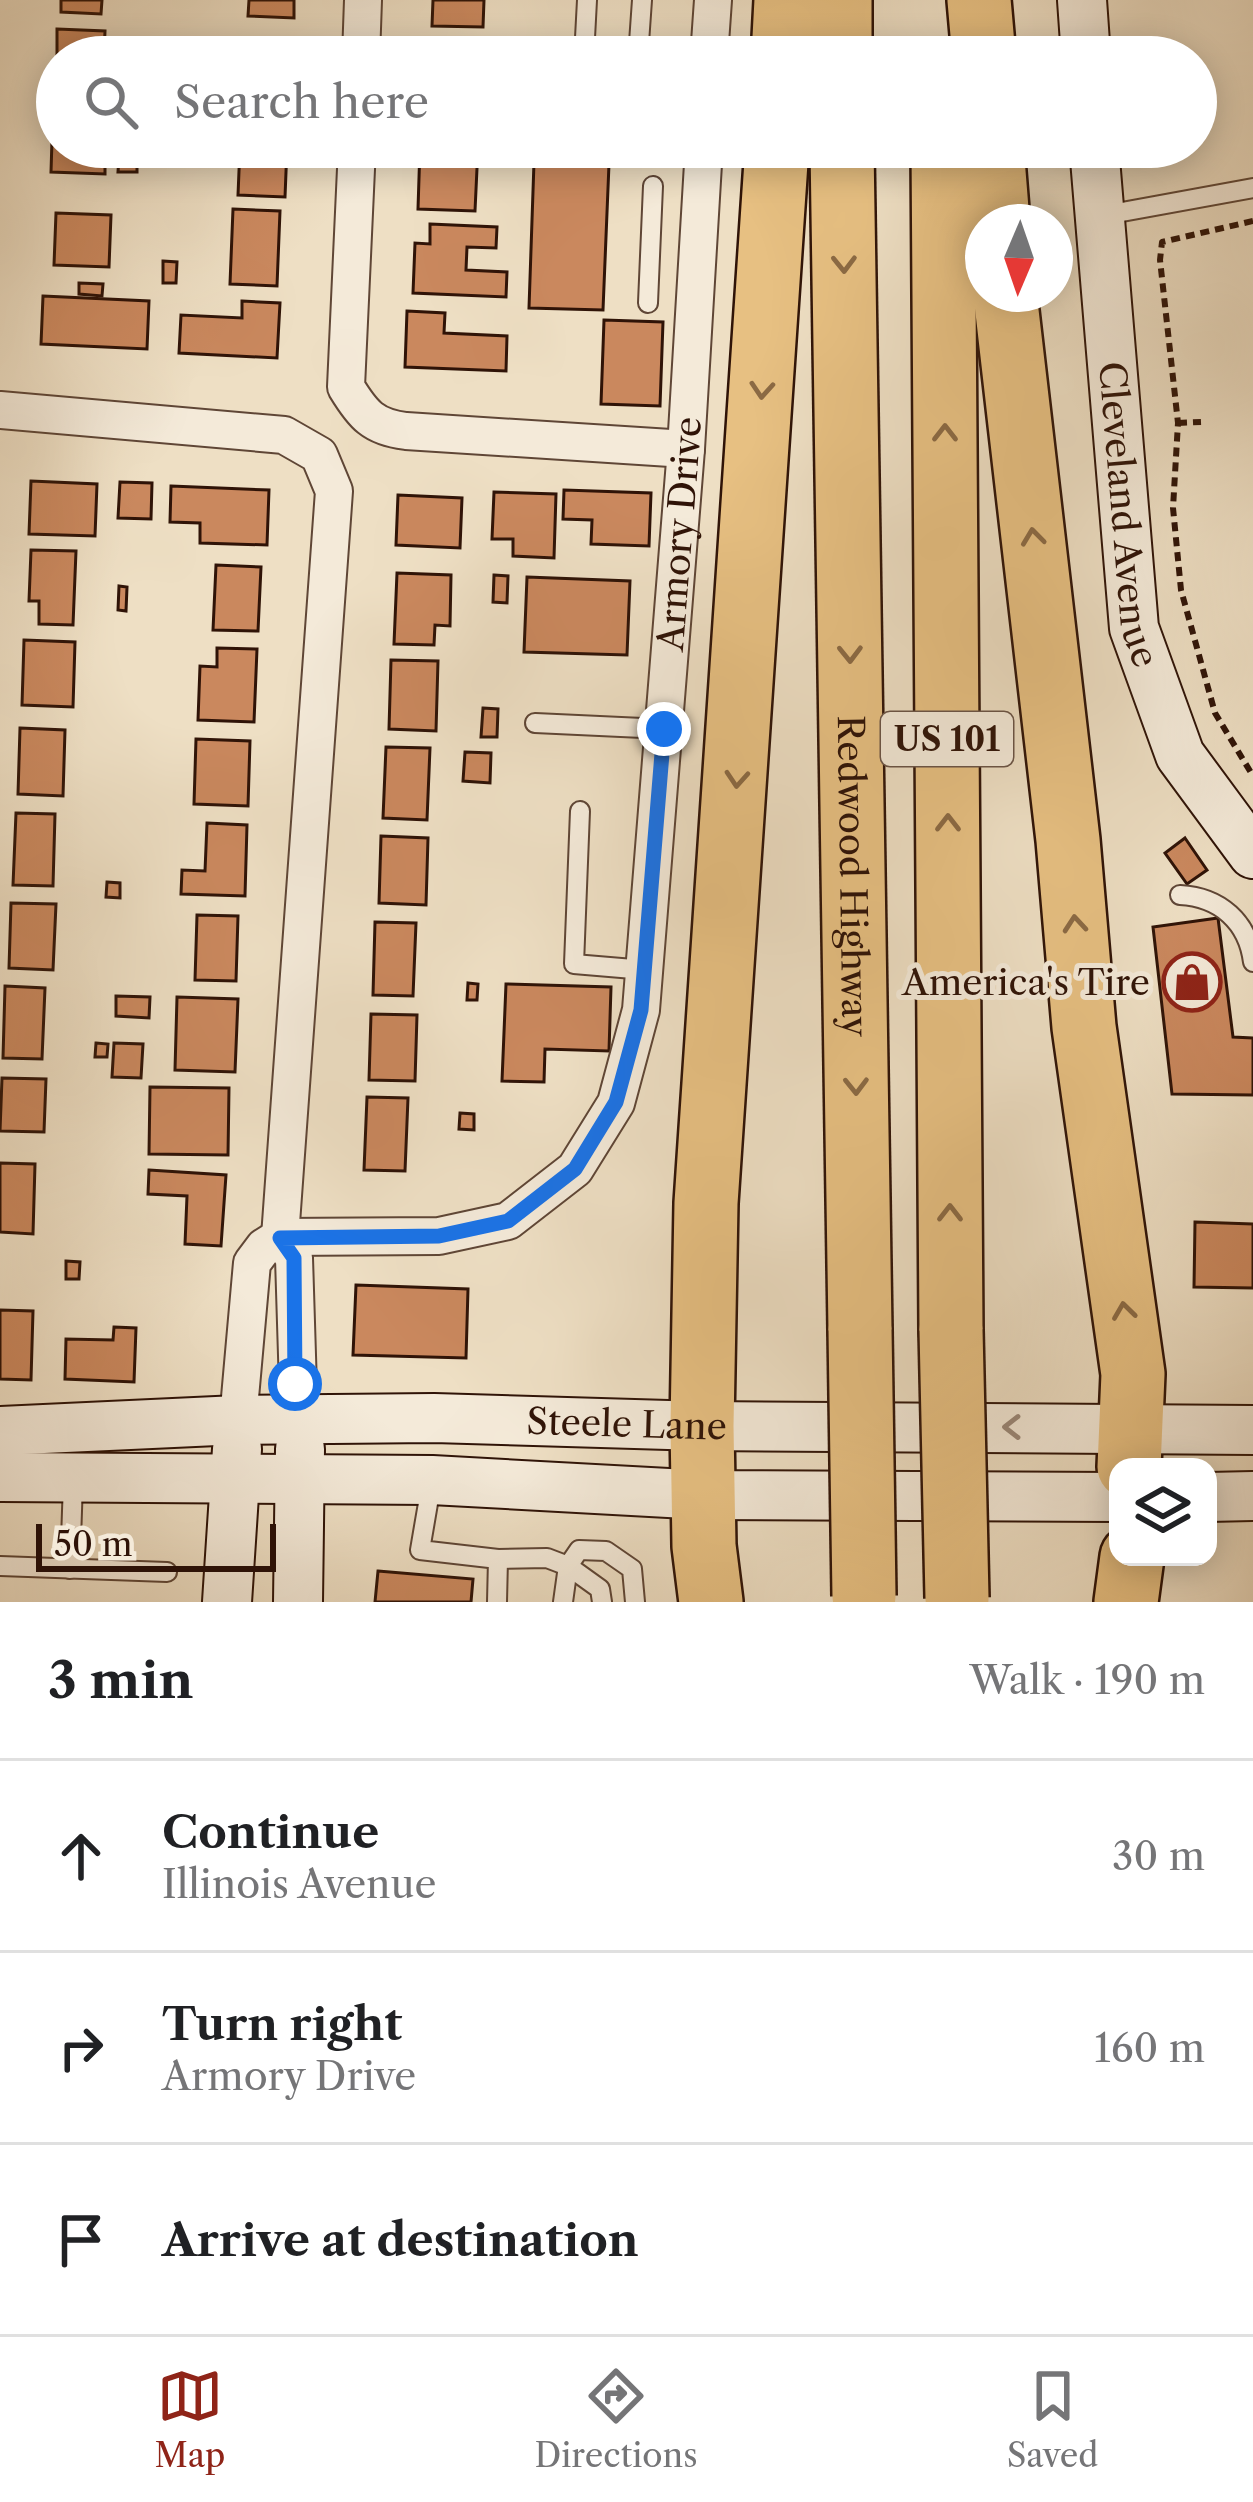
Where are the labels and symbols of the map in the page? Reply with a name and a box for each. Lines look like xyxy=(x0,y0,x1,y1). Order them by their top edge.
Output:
north arrow xyxy=(965,204,1073,312)
one-way arrow xyxy=(830,255,856,274)
street label: Cleveland Avenue xyxy=(1090,360,1168,673)
one-way arrow xyxy=(750,381,776,400)
street label: Armory Drive xyxy=(648,416,710,654)
one-way arrow xyxy=(932,423,958,441)
one-way arrow xyxy=(1020,527,1046,547)
one-way arrow xyxy=(836,645,862,664)
route end xyxy=(637,702,691,756)
road number: US 101 xyxy=(881,712,1013,766)
street label: Redwood Highway xyxy=(829,715,878,1038)
one-way arrow xyxy=(724,770,750,789)
one-way arrow xyxy=(935,813,961,832)
one-way arrow xyxy=(1063,914,1088,933)
shop icon: America's Tire xyxy=(1161,951,1223,1013)
place label: America's Tire xyxy=(901,960,1150,1004)
one-way arrow xyxy=(843,1077,869,1096)
one-way arrow xyxy=(937,1203,963,1221)
one-way arrow xyxy=(1112,1301,1138,1321)
route start xyxy=(268,1357,322,1411)
street label: Steele Lane xyxy=(526,1399,727,1448)
one-way arrow xyxy=(1002,1414,1020,1440)
scale bar xyxy=(36,1518,276,1571)

